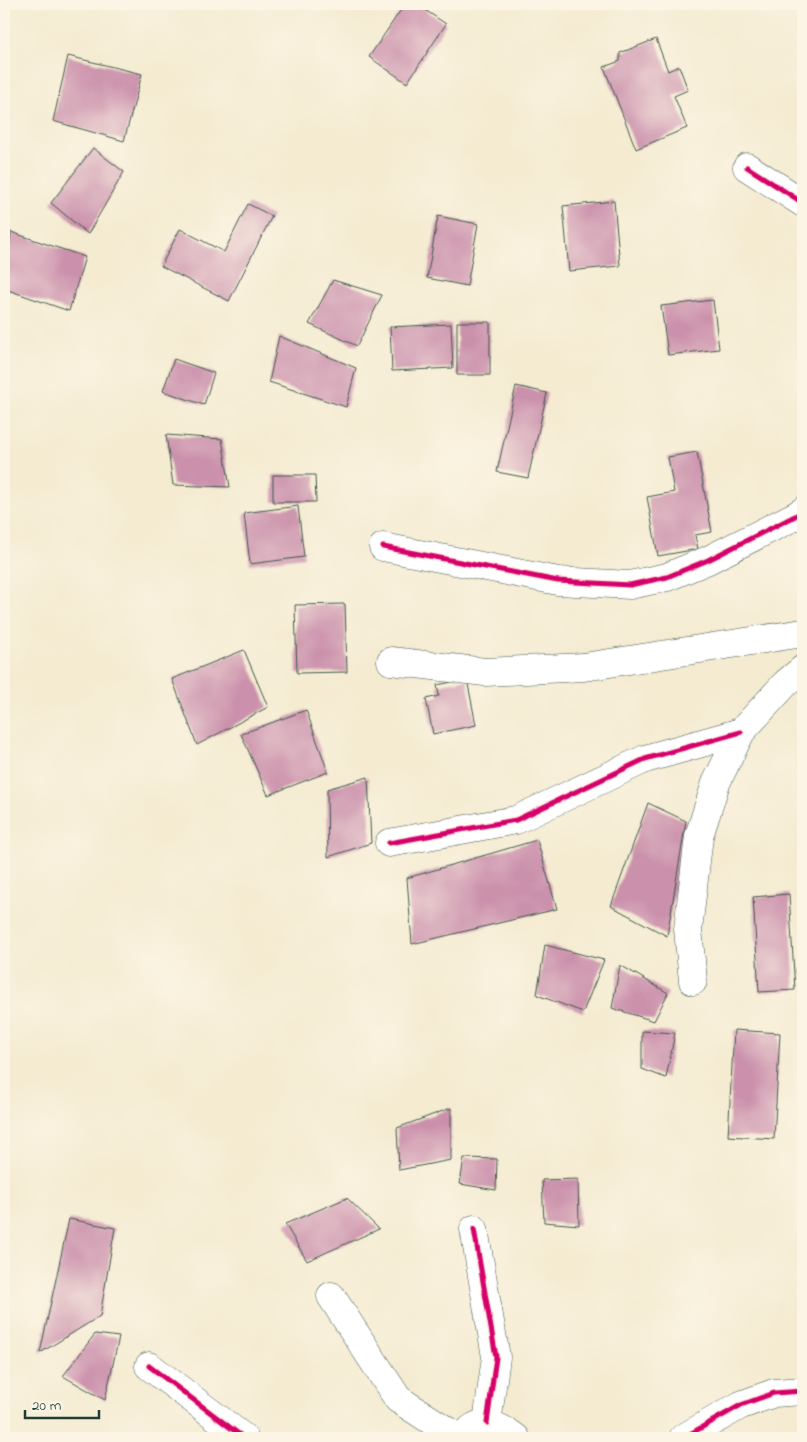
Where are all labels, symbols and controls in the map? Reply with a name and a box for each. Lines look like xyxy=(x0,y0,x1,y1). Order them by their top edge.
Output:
scale bar xyxy=(25,1387,99,1419)
text: 20 m xyxy=(32,1395,62,1417)

